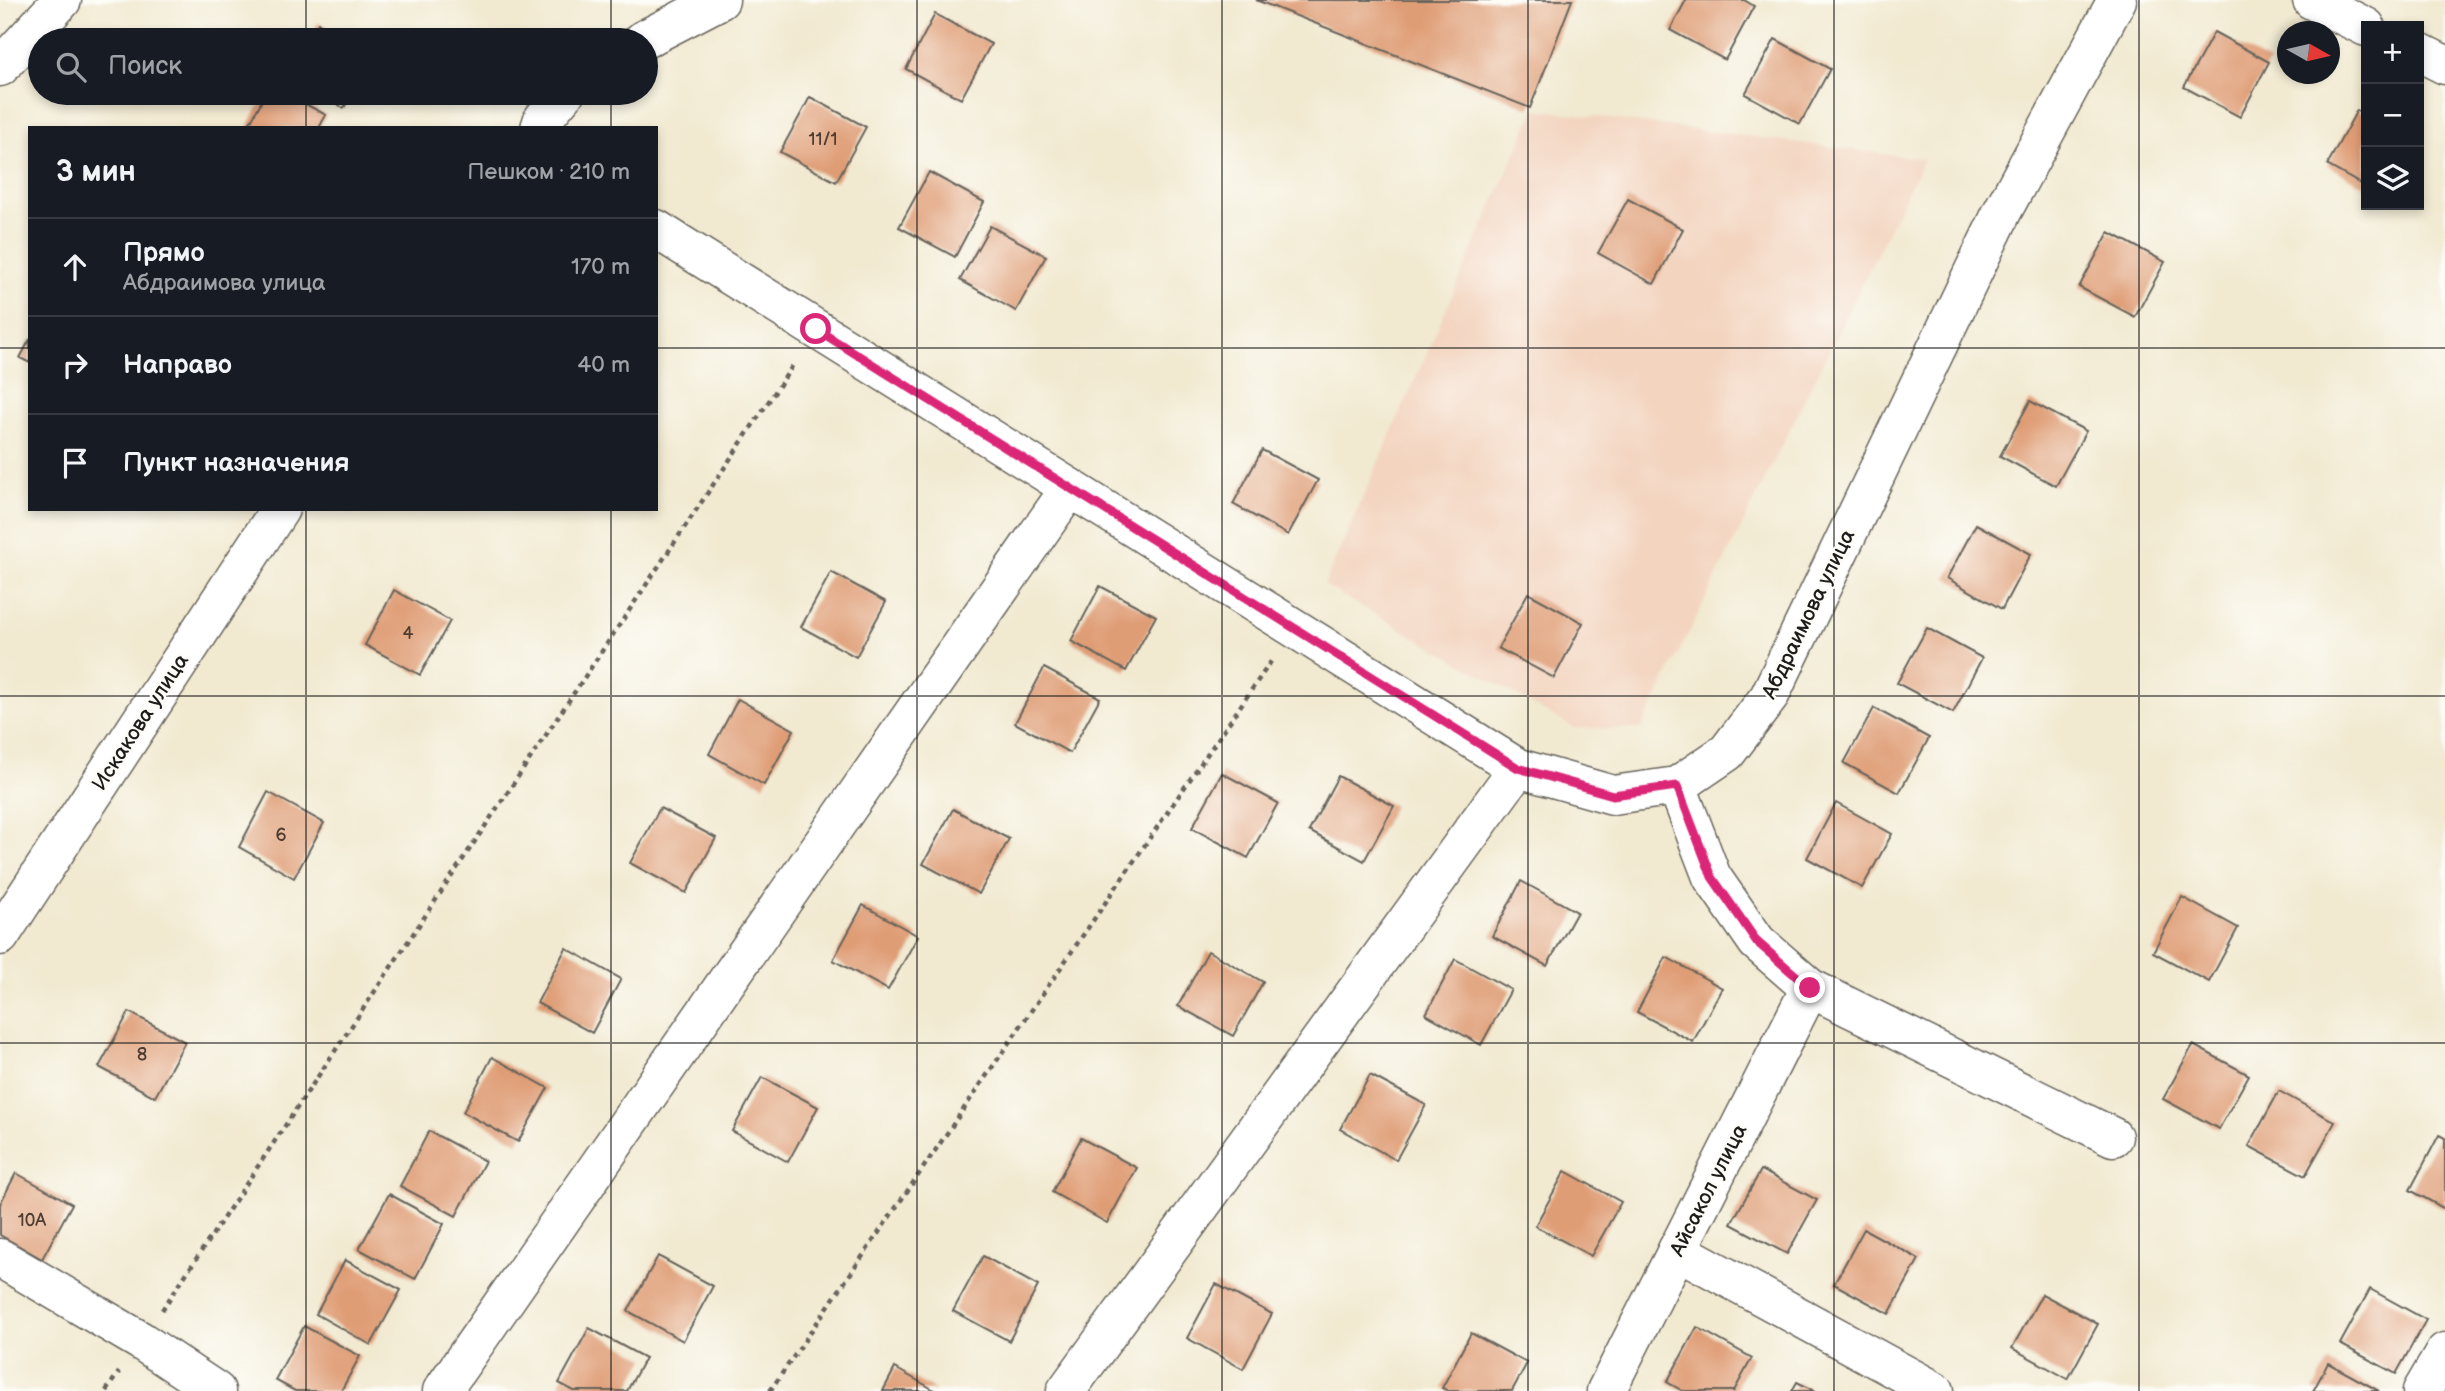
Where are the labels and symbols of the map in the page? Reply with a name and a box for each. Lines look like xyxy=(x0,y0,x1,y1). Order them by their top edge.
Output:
north arrow xyxy=(2277,21,2340,84)
house number: 11/1 xyxy=(808,129,838,150)
route start xyxy=(800,313,831,344)
street label: Абдраимова улица xyxy=(1756,525,1860,704)
house number: 4 xyxy=(403,623,414,644)
street label: Искакова улица xyxy=(87,649,194,795)
house number: 6 xyxy=(276,825,287,846)
route end xyxy=(1794,972,1825,1003)
house number: 8 xyxy=(137,1044,147,1065)
street label: Айсакол улица xyxy=(1664,1120,1753,1261)
house number: 10А xyxy=(18,1210,46,1231)

